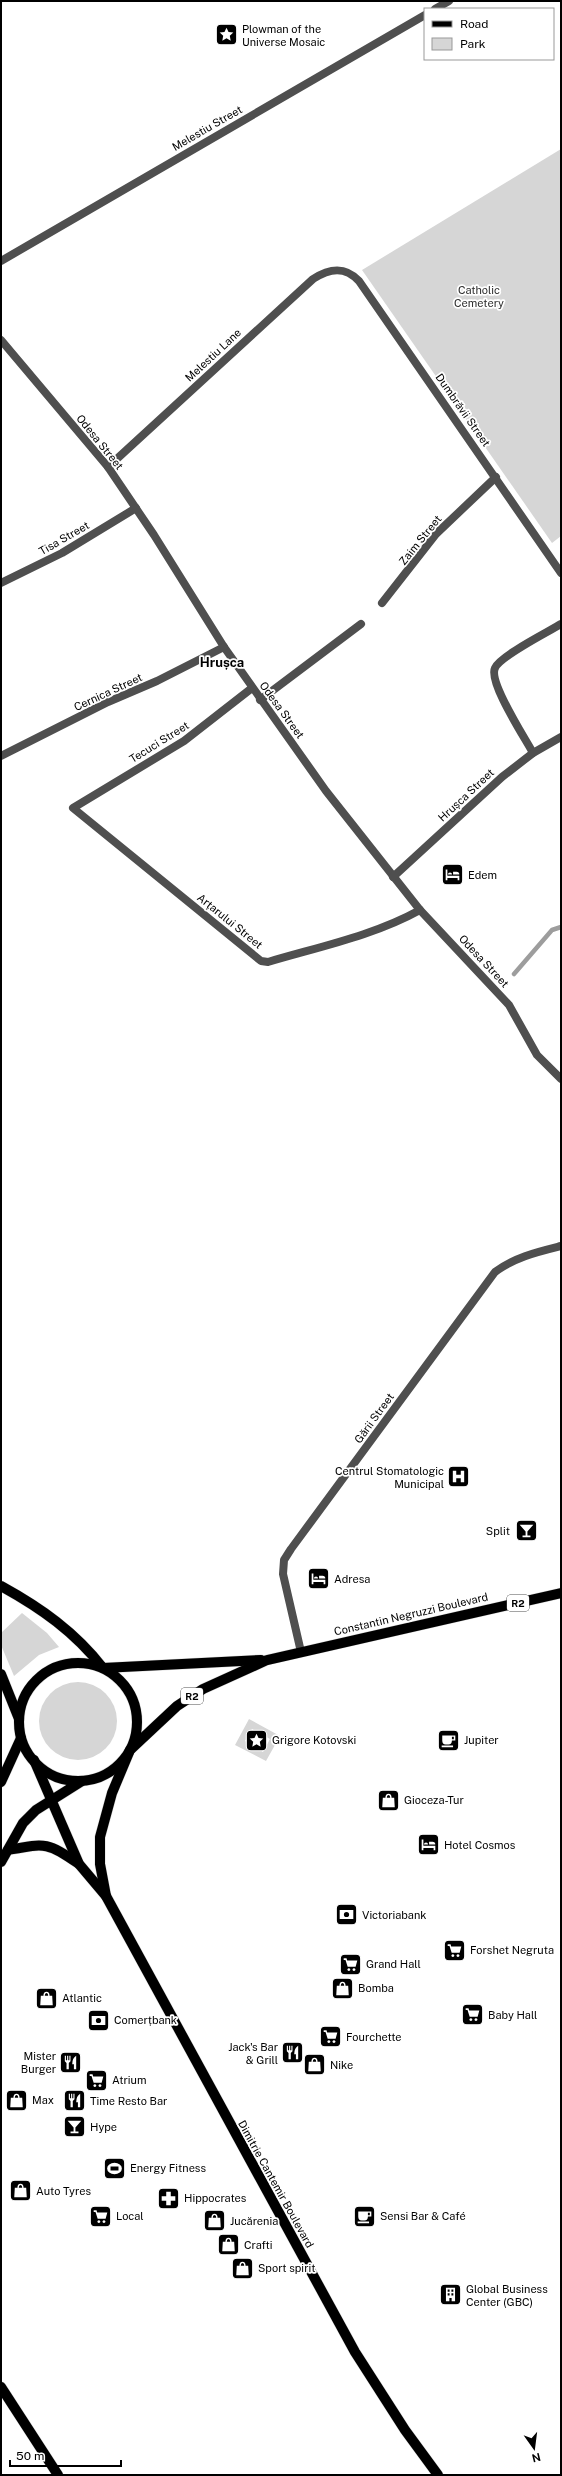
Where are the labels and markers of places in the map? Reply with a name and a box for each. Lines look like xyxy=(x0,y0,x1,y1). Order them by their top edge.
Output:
place icon: Plowman of the Universe Mosaic xyxy=(213,22,239,48)
place label: Plowman of the Universe Mosaic xyxy=(242,23,325,48)
hotel icon: Edem xyxy=(440,862,466,888)
place label: Edem xyxy=(468,869,497,881)
hospital icon: Centrul Stomatologic Municipal xyxy=(446,1464,472,1490)
place label: Centrul Stomatologic Municipal xyxy=(335,1465,444,1490)
bar icon: Split xyxy=(513,1518,539,1544)
place label: Split xyxy=(486,1525,510,1537)
hotel icon: Adresa xyxy=(305,1566,331,1592)
place label: Adresa xyxy=(334,1573,370,1585)
place icon: Grigore Kotovski xyxy=(244,1727,270,1753)
cafe icon: Jupiter xyxy=(436,1727,462,1753)
place label: Grigore Kotovski xyxy=(272,1734,356,1746)
place label: Jupiter xyxy=(464,1734,499,1746)
shop icon: Gioceza-Tur xyxy=(375,1787,401,1813)
place label: Gioceza-Tur xyxy=(404,1794,464,1806)
hotel icon: Hotel Cosmos xyxy=(416,1832,442,1858)
place label: Hotel Cosmos xyxy=(444,1839,516,1851)
bank icon: Victoriabank xyxy=(333,1902,359,1928)
place label: Victoriabank xyxy=(362,1909,426,1921)
supermarket icon: Forshet Negruta xyxy=(442,1937,468,1963)
place label: Forshet Negruta xyxy=(470,1944,554,1956)
supermarket icon: Grand Hall xyxy=(337,1951,363,1977)
place label: Grand Hall xyxy=(366,1958,421,1970)
shop icon: Bomba xyxy=(330,1975,356,2001)
place label: Bomba xyxy=(358,1982,394,1994)
shop icon: Atlantic xyxy=(33,1985,59,2011)
place label: Atlantic xyxy=(62,1992,102,2004)
supermarket icon: Baby Hall xyxy=(459,2002,485,2028)
bank icon: Comerțbank xyxy=(85,2007,111,2033)
place label: Baby Hall xyxy=(488,2009,537,2021)
place label: Comerțbank xyxy=(114,2014,177,2026)
supermarket icon: Fourchette xyxy=(317,2024,343,2050)
place label: Fourchette xyxy=(346,2031,402,2043)
restaurant icon: Jack's Bar & Grill xyxy=(280,2040,306,2066)
place label: Jack's Bar & Grill xyxy=(228,2041,278,2066)
restaurant icon: Mister Burger xyxy=(58,2049,84,2075)
place label: Mister Burger xyxy=(21,2050,56,2075)
shop icon: Nike xyxy=(301,2052,327,2078)
place label: Nike xyxy=(330,2059,353,2071)
supermarket icon: Atrium xyxy=(84,2067,110,2093)
place label: Atrium xyxy=(112,2074,146,2086)
shop icon: Max xyxy=(4,2087,30,2113)
restaurant icon: Time Resto Bar xyxy=(61,2088,87,2114)
place label: Max xyxy=(32,2094,54,2106)
place label: Time Resto Bar xyxy=(90,2095,167,2107)
bar icon: Hype xyxy=(61,2114,87,2140)
place label: Hype xyxy=(90,2121,117,2133)
sports icon: Energy Fitness xyxy=(101,2155,127,2181)
place label: Energy Fitness xyxy=(130,2162,206,2174)
shop icon: Auto Tyres xyxy=(7,2178,33,2204)
place label: Auto Tyres xyxy=(36,2185,91,2197)
pharmacy icon: Hippocrates xyxy=(156,2185,182,2211)
place label: Hippocrates xyxy=(184,2192,247,2204)
supermarket icon: Local xyxy=(88,2203,114,2229)
cafe icon: Sensi Bar & Café xyxy=(351,2203,377,2229)
shop icon: Jucărenia xyxy=(201,2208,227,2234)
place label: Local xyxy=(116,2210,144,2222)
place label: Sensi Bar & Café xyxy=(380,2210,466,2222)
place label: Jucărenia xyxy=(230,2215,278,2227)
shop icon: Crafti xyxy=(216,2232,242,2258)
place label: Crafti xyxy=(244,2239,273,2251)
shop icon: Sport spirit xyxy=(229,2255,255,2281)
place label: Sport spirit xyxy=(258,2262,315,2274)
building icon: Global Business Center (GBC) xyxy=(438,2282,464,2308)
place label: Global Business Center (GBC) xyxy=(466,2283,548,2308)

